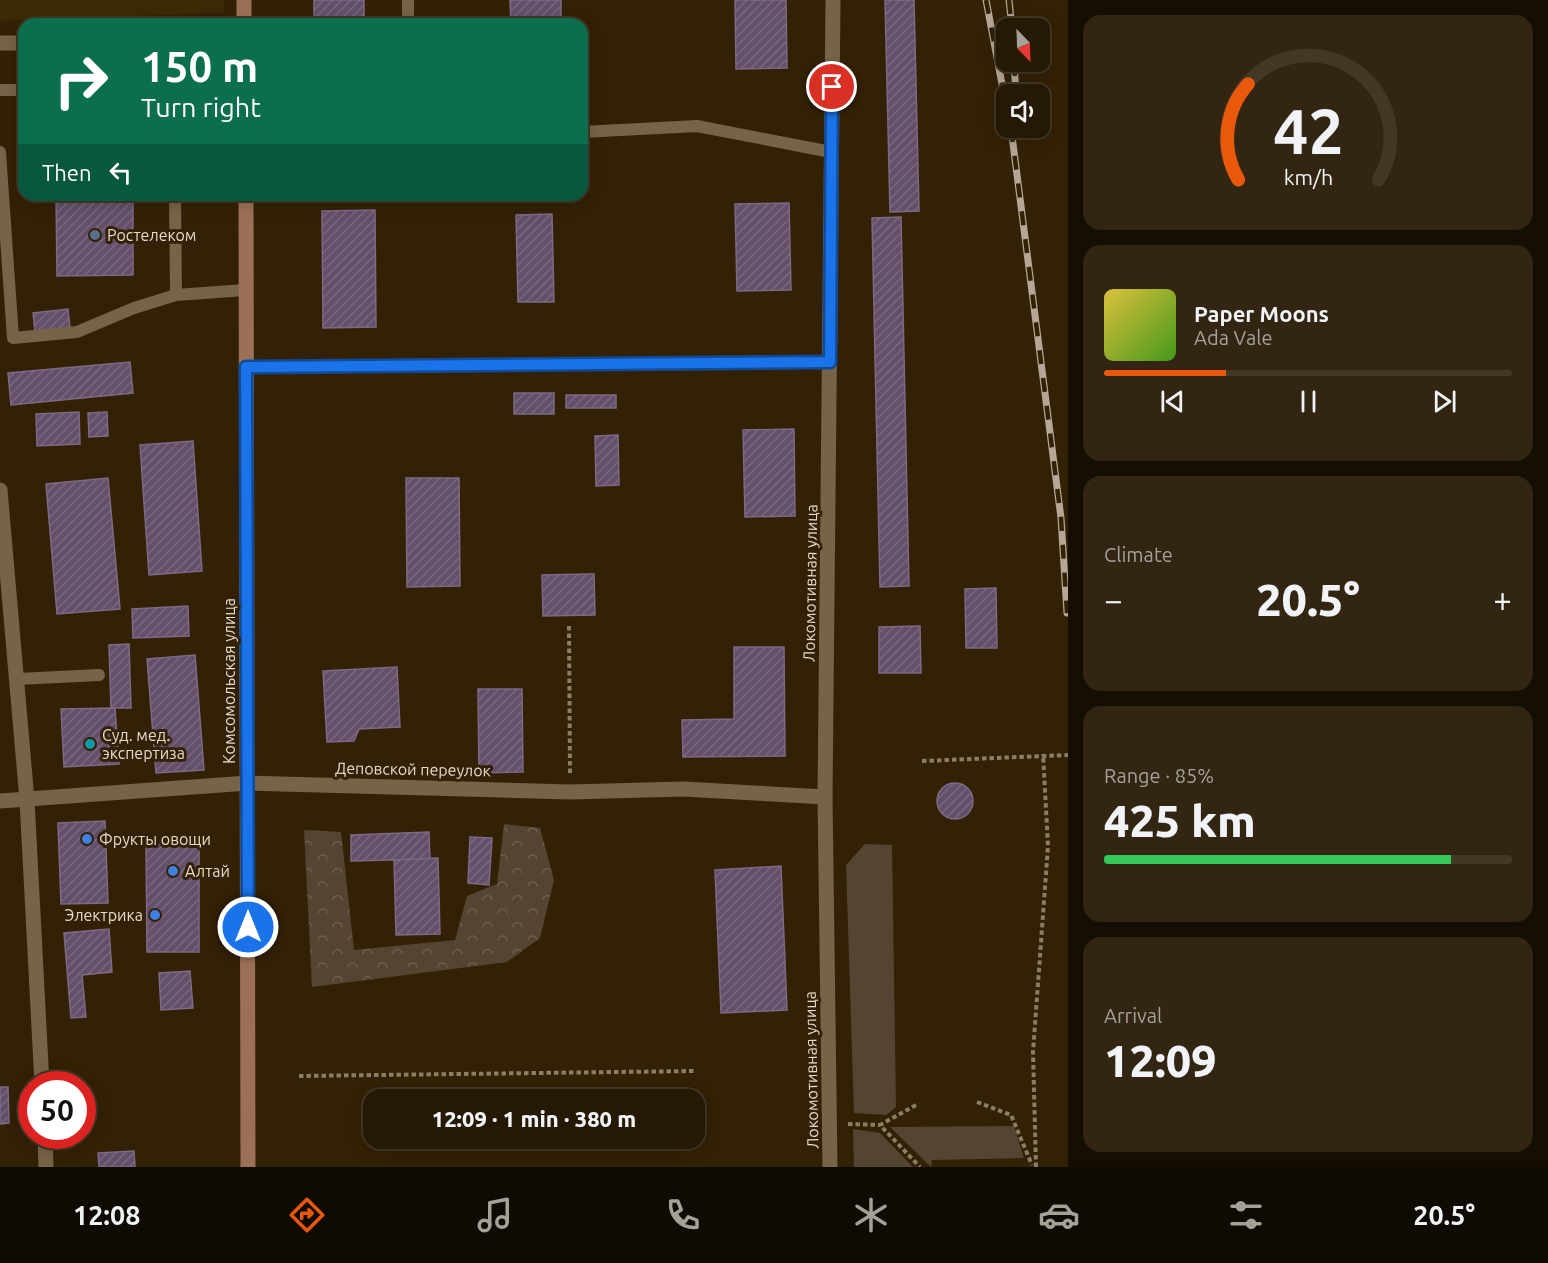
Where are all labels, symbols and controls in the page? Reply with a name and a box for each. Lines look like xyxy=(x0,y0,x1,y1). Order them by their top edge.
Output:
north arrow xyxy=(996,18,1050,72)
map controls xyxy=(996,18,1050,138)
icon: right xyxy=(42,42,120,120)
text: 150 m xyxy=(141,43,258,90)
pin xyxy=(806,61,857,112)
icon: arrive xyxy=(815,70,848,103)
button: sound xyxy=(996,84,1050,138)
text: Turn right xyxy=(141,92,261,122)
text: 42 xyxy=(1273,96,1343,166)
icon: left xyxy=(104,156,137,189)
text: Then xyxy=(42,160,92,185)
text: km/h xyxy=(1283,165,1333,189)
place label: Ростелеком xyxy=(107,226,196,244)
marker: Ростелеком xyxy=(88,228,102,242)
text: Paper Moons xyxy=(1194,301,1329,326)
text: Ada Vale xyxy=(1194,326,1272,349)
icon: previous xyxy=(1156,385,1189,418)
icon: pause xyxy=(1292,385,1325,418)
icon: next xyxy=(1428,385,1461,418)
street label: Локомотивная улица xyxy=(800,504,820,662)
text: Climate xyxy=(1104,543,1173,566)
text: 20.5° xyxy=(1256,574,1360,625)
text: − xyxy=(1104,581,1123,618)
text: + xyxy=(1493,581,1512,618)
street label: Комсомольская улица xyxy=(220,598,238,764)
place label: Суд. мед. экспертиза xyxy=(102,726,185,762)
marker: Суд. мед. экспертиза xyxy=(83,737,97,751)
street label: Деповской переулок xyxy=(335,759,491,779)
text: Range · 85% xyxy=(1104,764,1214,787)
text: 425 km xyxy=(1104,795,1256,846)
place label: Фрукты овощи xyxy=(99,830,211,848)
marker: Фрукты овощи xyxy=(80,832,94,846)
place label: Алтай xyxy=(185,862,230,880)
marker: Алтай xyxy=(166,864,180,878)
position arrow xyxy=(216,895,280,959)
place label: Электрика xyxy=(65,906,143,924)
marker: Электрика xyxy=(148,908,162,922)
street label: Локомотивная улица xyxy=(801,991,821,1149)
text: Arrival xyxy=(1104,1004,1162,1027)
text: 12:09 xyxy=(1104,1035,1217,1086)
speed limit sign: 50 xyxy=(18,1071,96,1149)
text: 12:09 · 1 min · 380 m xyxy=(432,1106,636,1131)
icon: directions xyxy=(286,1194,328,1236)
icon: music xyxy=(474,1194,516,1236)
icon: phone xyxy=(662,1194,704,1236)
icon: climate xyxy=(850,1194,892,1236)
icon: car xyxy=(1038,1194,1080,1236)
icon: filters xyxy=(1225,1194,1267,1236)
text: 12:08 xyxy=(73,1200,140,1230)
text: 20.5° xyxy=(1413,1200,1475,1230)

